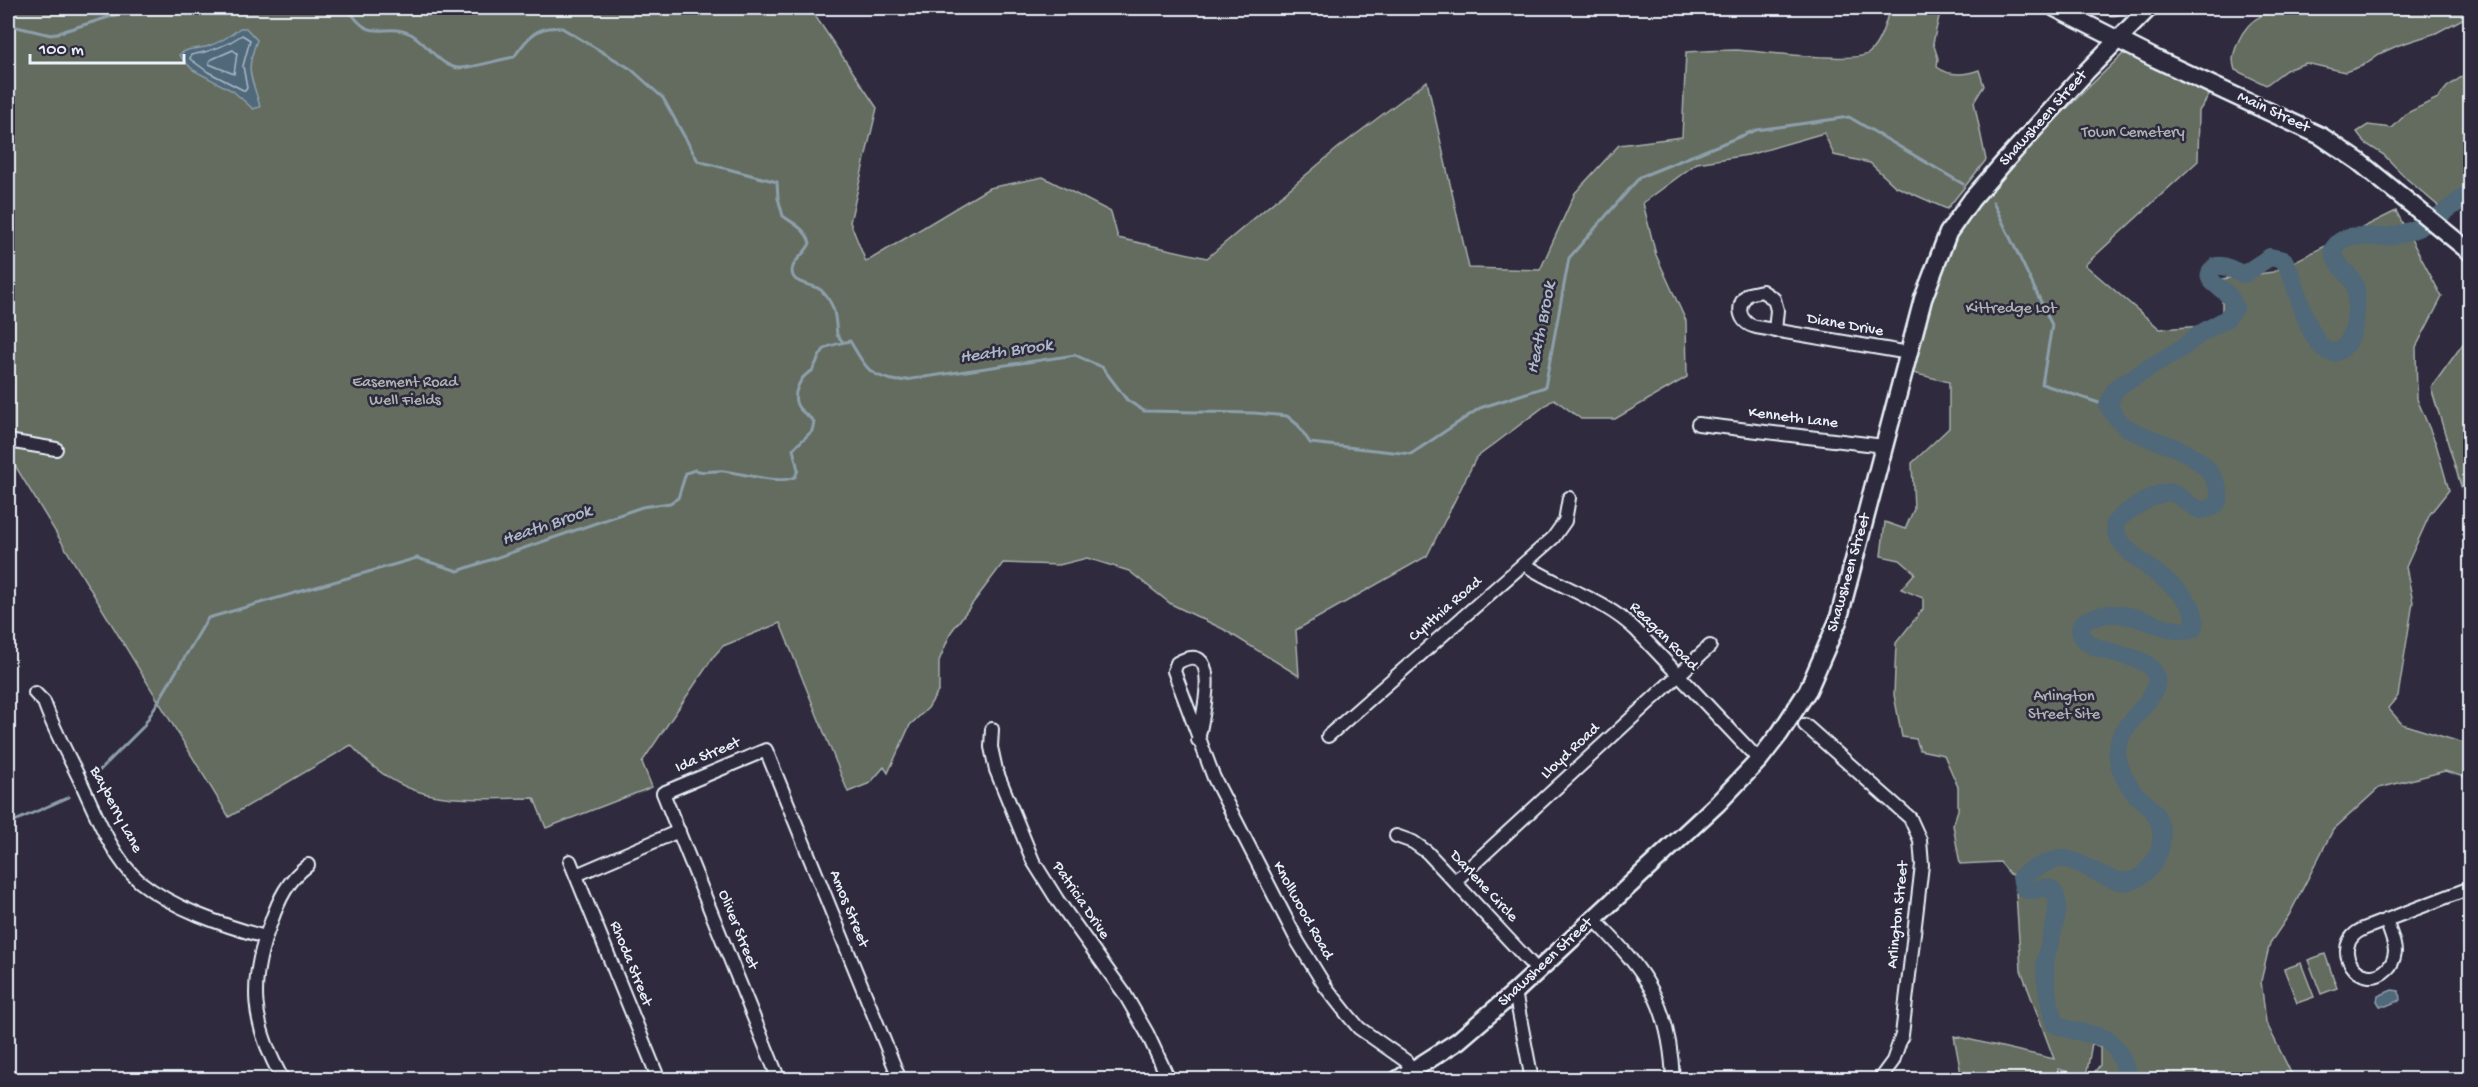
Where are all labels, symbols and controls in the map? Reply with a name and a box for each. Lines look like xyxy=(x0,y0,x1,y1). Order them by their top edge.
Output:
scale bar xyxy=(30,27,184,65)
text: 100 m xyxy=(38,40,84,61)
street label: Shawsheen Street xyxy=(1996,66,2093,171)
street label: Main Street xyxy=(2234,88,2313,139)
park label: Town Cemetery xyxy=(2080,124,2185,143)
water label: Heath Brook xyxy=(1523,278,1562,376)
park label: Kittredge Lot xyxy=(1966,300,2058,319)
street label: Diane Drive xyxy=(1804,310,1885,342)
water label: Heath Brook xyxy=(958,335,1056,369)
park label: Easement Road Well Fields xyxy=(352,374,459,411)
street label: Kenneth Lane xyxy=(1747,404,1840,434)
water label: Heath Brook xyxy=(500,500,596,551)
street label: Shawsheen Street xyxy=(1824,510,1876,634)
street label: Cynthia Road xyxy=(1406,572,1488,647)
street label: Reagan Road xyxy=(1625,599,1703,677)
park label: Arlington Street Site xyxy=(2028,688,2101,725)
street label: Lloyd Road xyxy=(1538,719,1606,784)
street label: Ida Street xyxy=(673,733,745,778)
street label: Bayberry Lane xyxy=(84,763,146,857)
street label: Darlene Circle xyxy=(1444,846,1522,927)
street label: Patricia Drive xyxy=(1046,858,1113,944)
street label: Knollwood Road xyxy=(1267,859,1337,965)
street label: Arlington Street xyxy=(1884,859,1914,970)
street label: Amos Street xyxy=(824,868,873,952)
street label: Oliver Street xyxy=(712,887,762,974)
street label: Shawsheen Street xyxy=(1495,913,1598,1012)
street label: Rhoda Street xyxy=(604,919,656,1011)

